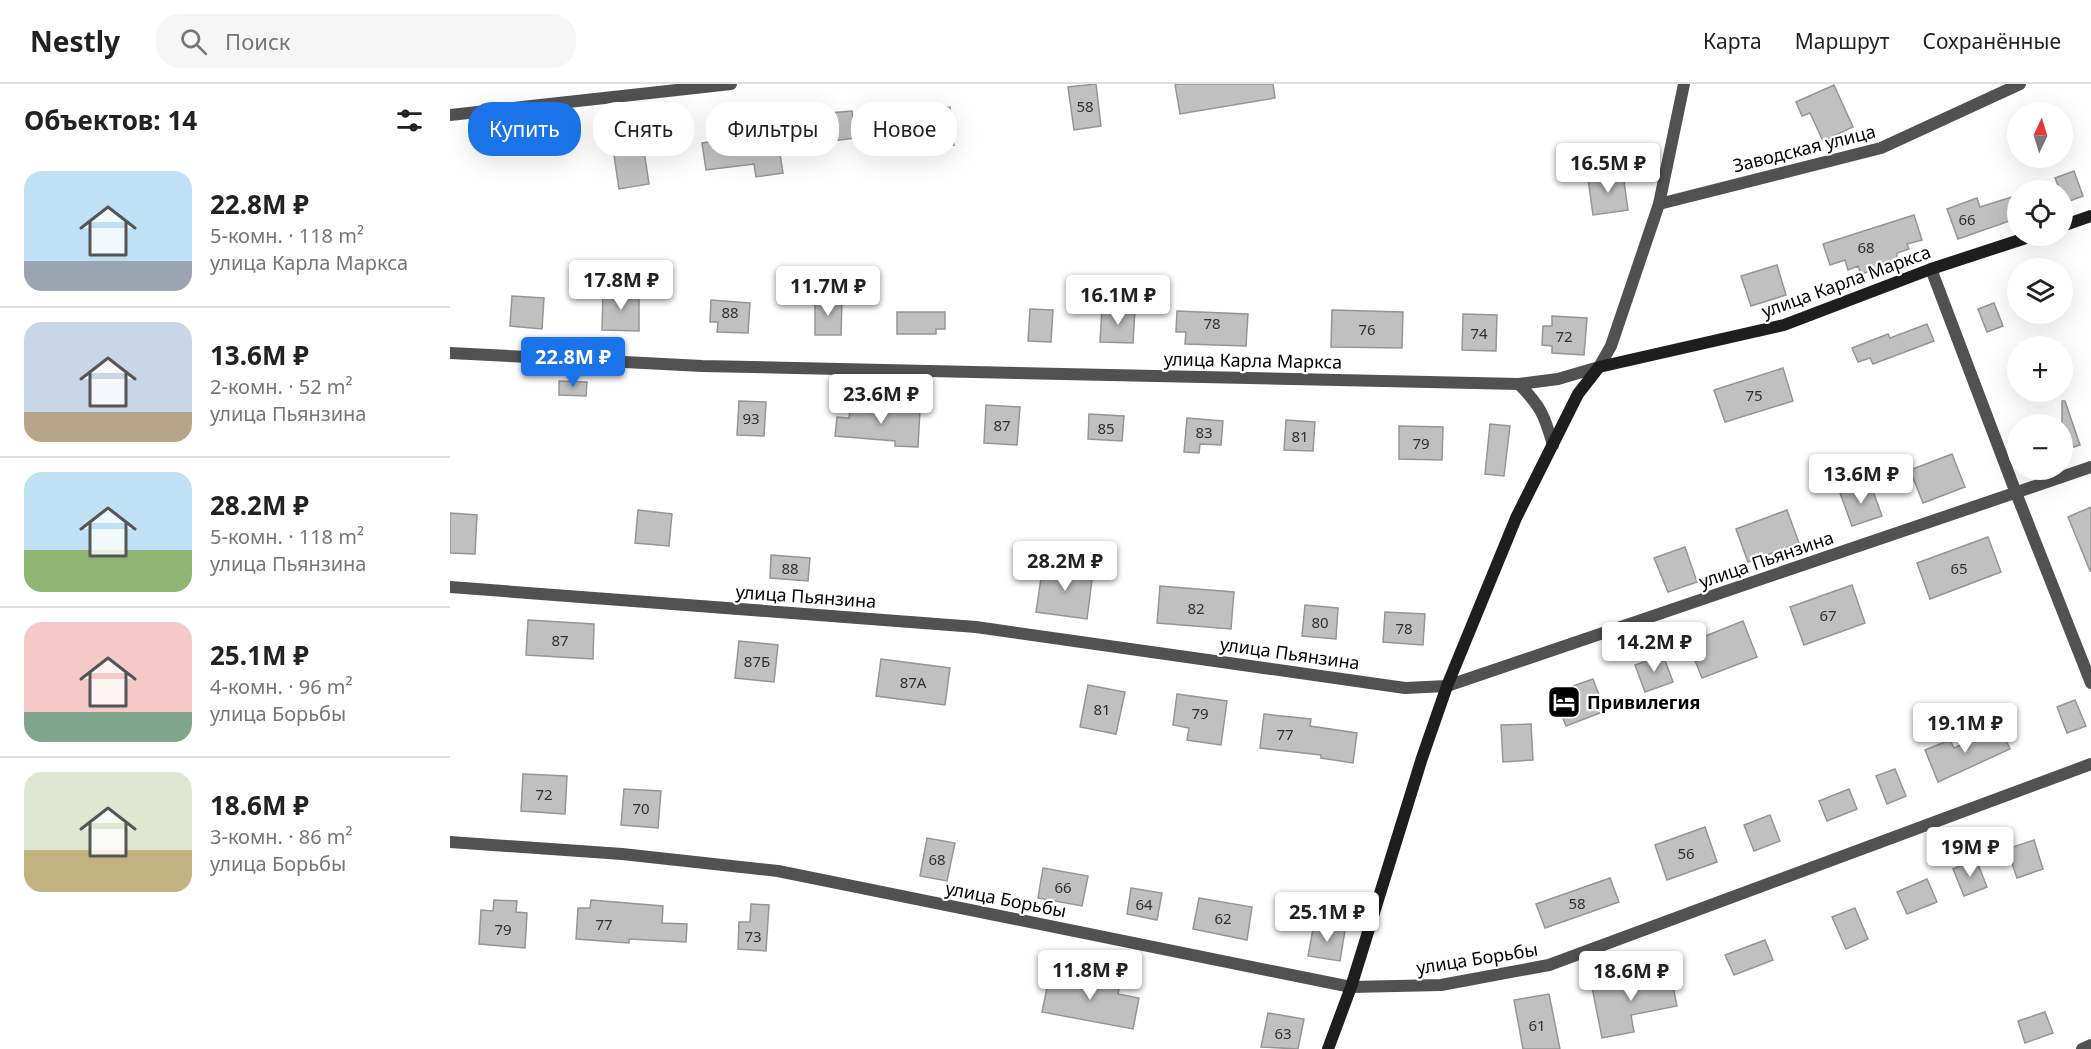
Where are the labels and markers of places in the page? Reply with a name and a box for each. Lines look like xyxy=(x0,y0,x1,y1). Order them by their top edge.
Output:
pin: 16.5M ₽ xyxy=(1553,143,1663,194)
pin: 17.8M ₽ xyxy=(566,260,676,311)
pin: 11.7M ₽ xyxy=(773,266,883,317)
pin: 16.1M ₽ xyxy=(1063,275,1173,326)
pin: 22.8M ₽ xyxy=(518,337,628,388)
pin: 23.6M ₽ xyxy=(826,374,936,425)
pin: 13.6M ₽ xyxy=(1806,454,1916,505)
pin: 28.2M ₽ xyxy=(1010,541,1120,592)
pin: 14.2M ₽ xyxy=(1599,622,1709,673)
hotel icon: Привилегия xyxy=(1546,684,1582,720)
place label: Привилегия xyxy=(1587,690,1700,714)
pin: 19.1M ₽ xyxy=(1910,703,2020,754)
pin: 19M ₽ xyxy=(1928,827,2012,878)
pin: 25.1M ₽ xyxy=(1272,892,1382,943)
pin: 11.8M ₽ xyxy=(1035,950,1145,1001)
pin: 18.6M ₽ xyxy=(1576,951,1686,1002)

